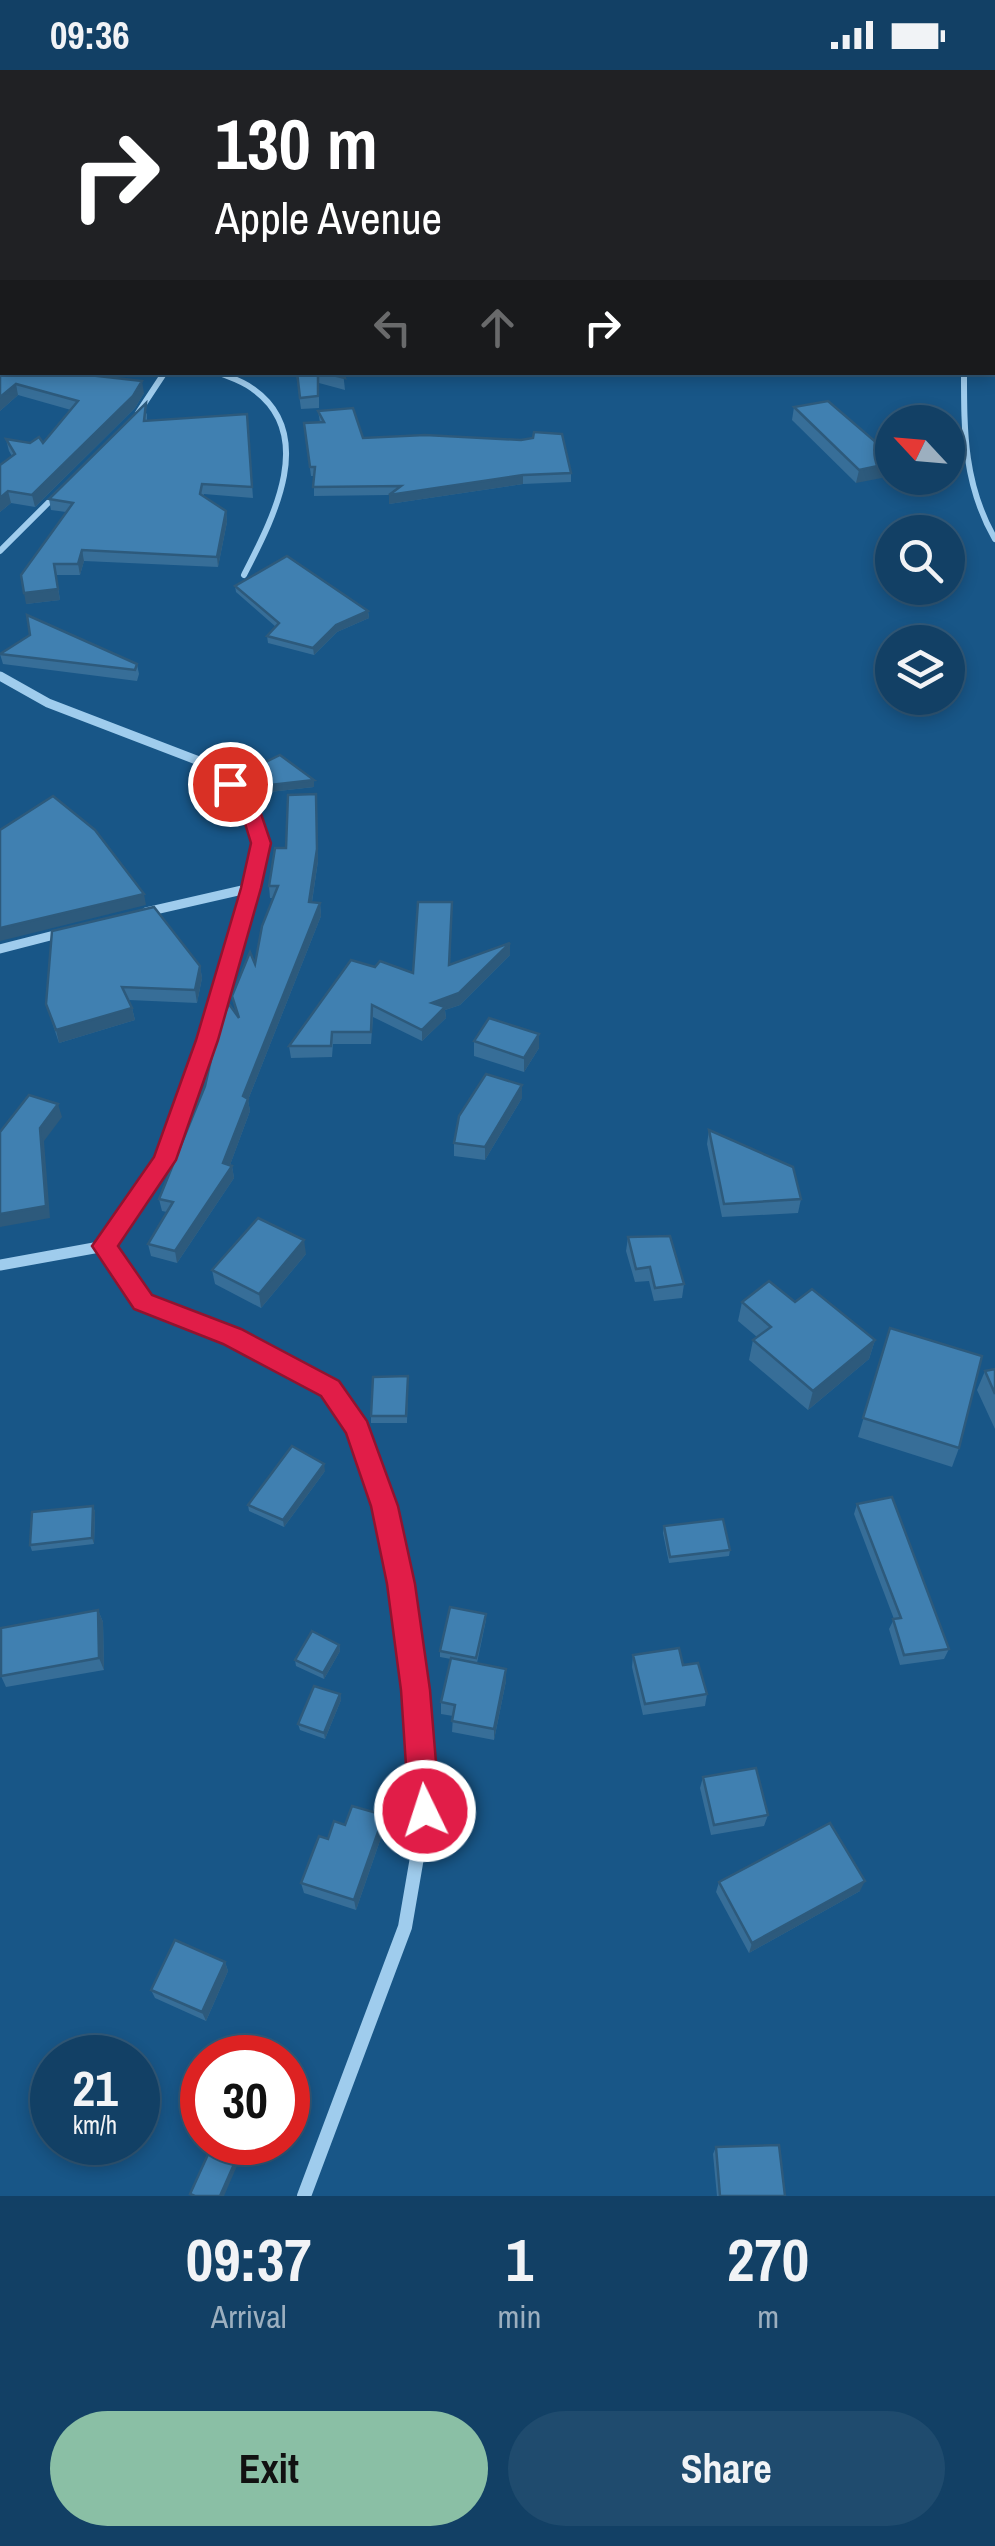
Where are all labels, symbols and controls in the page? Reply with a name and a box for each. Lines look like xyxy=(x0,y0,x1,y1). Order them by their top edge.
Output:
text: 09:36 xyxy=(50,10,130,61)
text: 130 m xyxy=(215,97,378,191)
icon: right xyxy=(50,110,180,240)
text: Apple Avenue xyxy=(215,187,442,248)
icon: left xyxy=(365,300,420,355)
icon: ahead xyxy=(470,300,525,355)
icon: right xyxy=(575,300,630,355)
north arrow xyxy=(875,405,965,495)
map controls xyxy=(875,405,965,715)
button: search xyxy=(875,515,965,605)
button: layers xyxy=(875,625,965,715)
pin xyxy=(188,742,273,827)
icon: arrive xyxy=(203,757,258,812)
position arrow xyxy=(373,1759,477,1863)
speed limit sign: 30 xyxy=(180,2035,310,2165)
text: 21 xyxy=(72,2054,118,2122)
text: km/h xyxy=(73,2108,117,2142)
text: 09:37 xyxy=(186,2219,312,2300)
text: 1 xyxy=(506,2219,533,2300)
text: 270 xyxy=(727,2219,809,2300)
text: Arrival xyxy=(211,2295,287,2338)
text: min xyxy=(497,2295,541,2338)
text: m xyxy=(757,2295,779,2338)
button: Exit xyxy=(50,2411,488,2526)
button: Share xyxy=(508,2411,945,2526)

